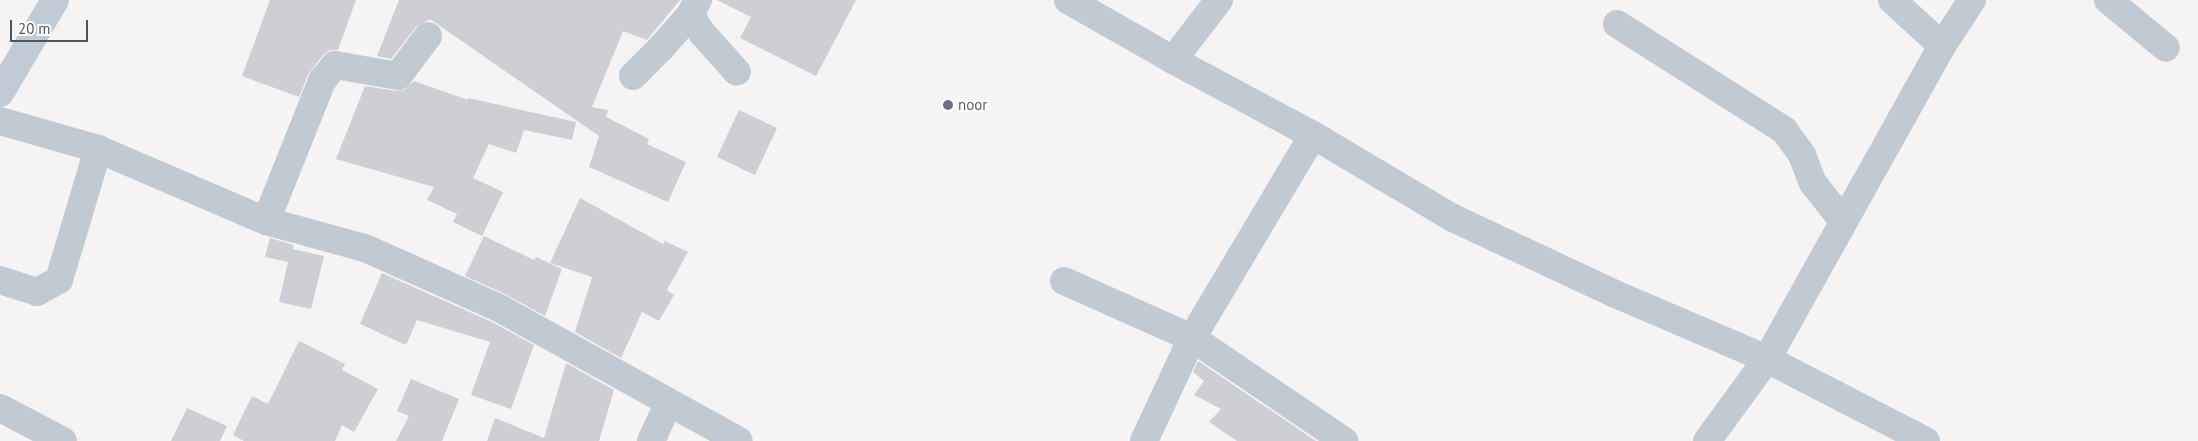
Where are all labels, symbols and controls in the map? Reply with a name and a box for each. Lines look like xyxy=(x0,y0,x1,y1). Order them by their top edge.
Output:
scale bar xyxy=(12,10,90,42)
text: 20 m xyxy=(18,19,51,38)
place label: noor xyxy=(958,96,987,114)
marker: noor xyxy=(942,99,954,111)

